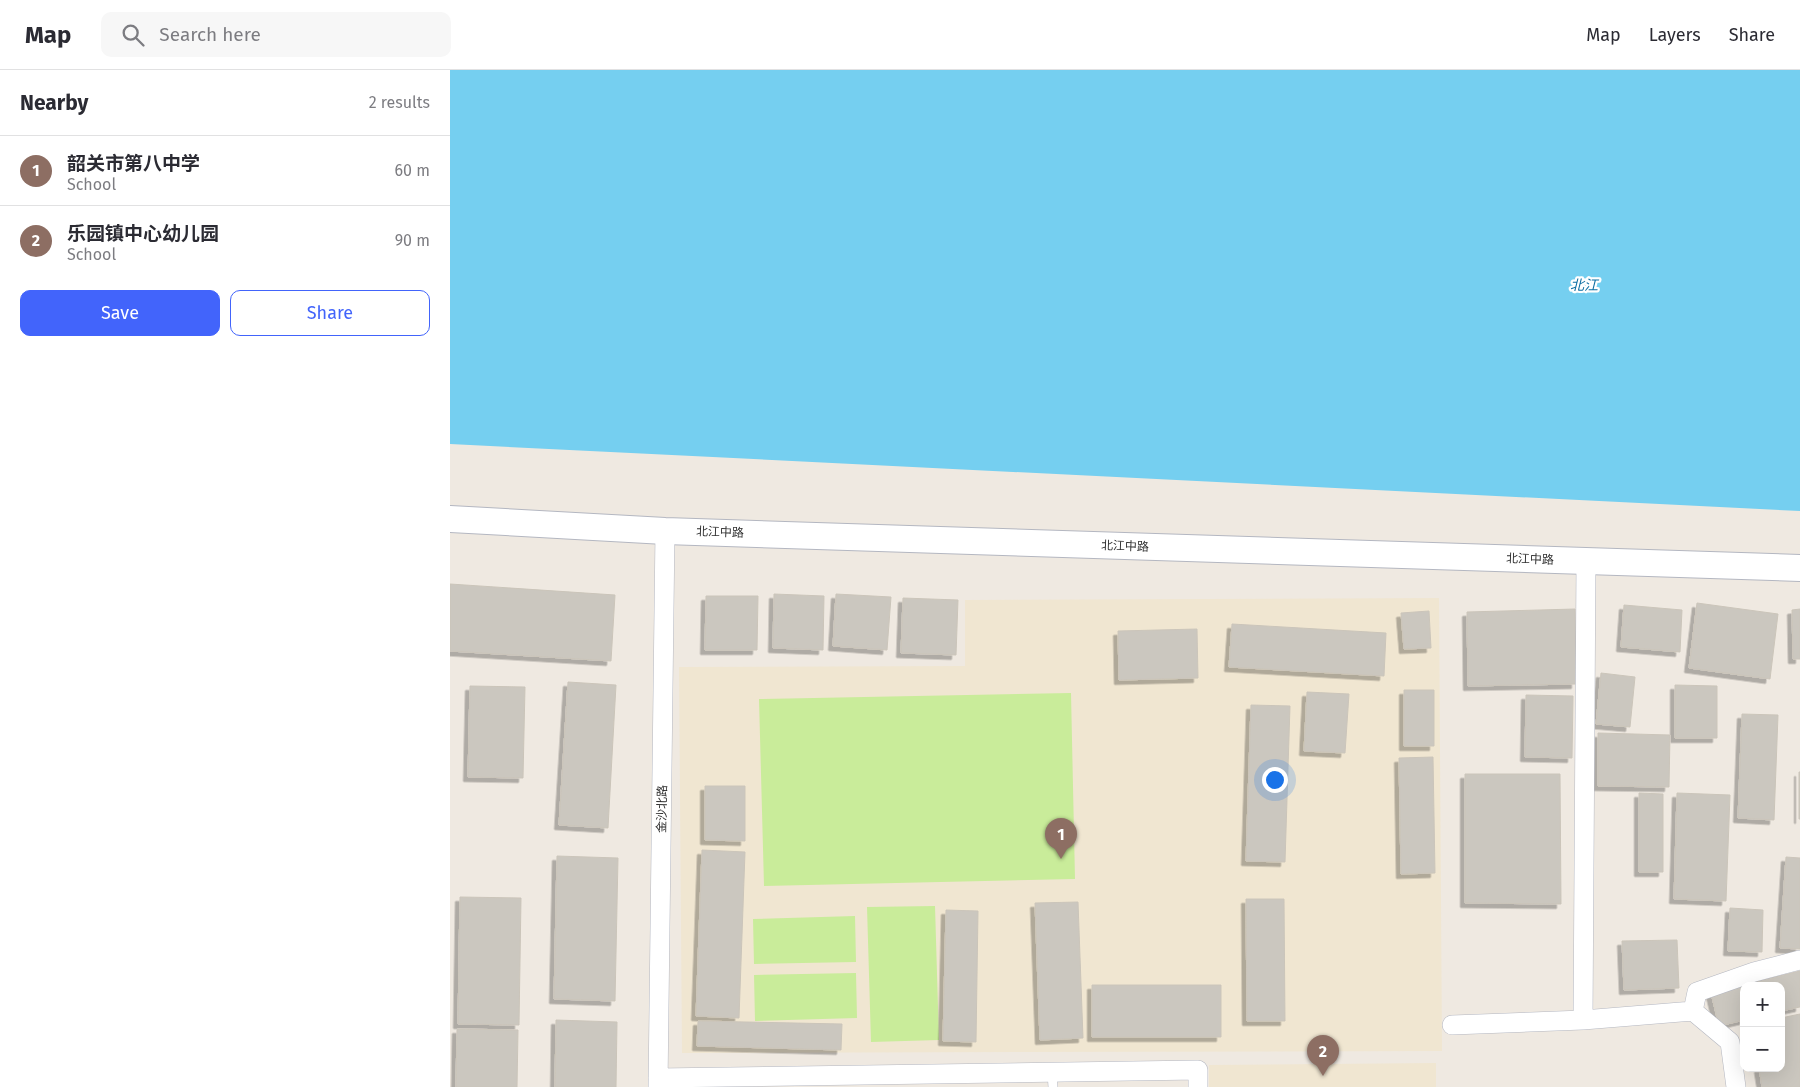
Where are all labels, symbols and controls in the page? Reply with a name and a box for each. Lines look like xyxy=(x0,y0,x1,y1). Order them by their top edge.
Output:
search box xyxy=(101,12,451,57)
text: Map xyxy=(25,21,71,49)
icon: search xyxy=(119,21,147,49)
text: Search here xyxy=(159,23,261,46)
text: Map xyxy=(1586,24,1621,46)
text: Layers xyxy=(1649,24,1701,46)
text: Share xyxy=(1729,24,1775,46)
text: Nearby xyxy=(20,90,88,116)
text: 2 results xyxy=(369,93,430,112)
text: 韶关市第八中学 xyxy=(67,152,200,175)
text: 1 xyxy=(32,161,40,180)
text: 60 m xyxy=(395,161,430,180)
text: School xyxy=(67,175,116,194)
text: 乐园镇中心幼儿园 xyxy=(67,222,219,245)
text: 2 xyxy=(32,231,40,250)
text: 90 m xyxy=(395,231,430,250)
text: School xyxy=(67,245,116,264)
water label: 北江 xyxy=(1570,277,1600,294)
button: Save xyxy=(20,290,220,336)
button: Share xyxy=(230,290,430,336)
street label: 北江中路 xyxy=(696,524,744,540)
street label: 北江中路 xyxy=(1101,538,1149,554)
street label: 北江中路 xyxy=(1506,551,1554,567)
your location xyxy=(1262,767,1288,793)
street label: 金沙北路 xyxy=(655,785,669,833)
pin: 1 xyxy=(1045,818,1077,859)
map controls xyxy=(1740,982,1785,1072)
button: + xyxy=(1740,982,1785,1027)
button: − xyxy=(1740,1027,1785,1072)
pin: 2 xyxy=(1307,1035,1339,1076)

